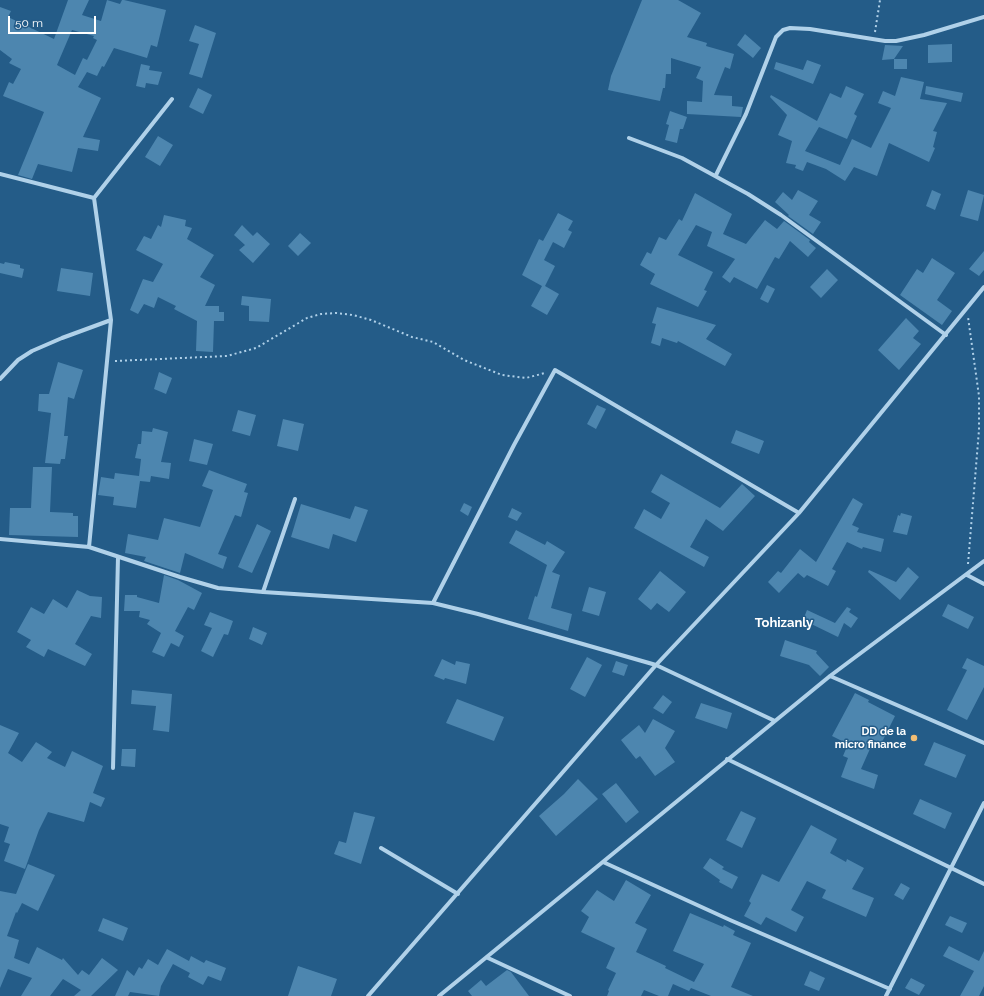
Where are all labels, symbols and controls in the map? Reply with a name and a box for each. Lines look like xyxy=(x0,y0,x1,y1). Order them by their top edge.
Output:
scale bar xyxy=(10,8,98,34)
text: 50 m xyxy=(15,16,43,30)
district label: Tohizanly xyxy=(755,615,813,631)
place label: DD de la micro finance xyxy=(835,725,906,751)
marker: DD de la micro finance xyxy=(909,733,919,743)

